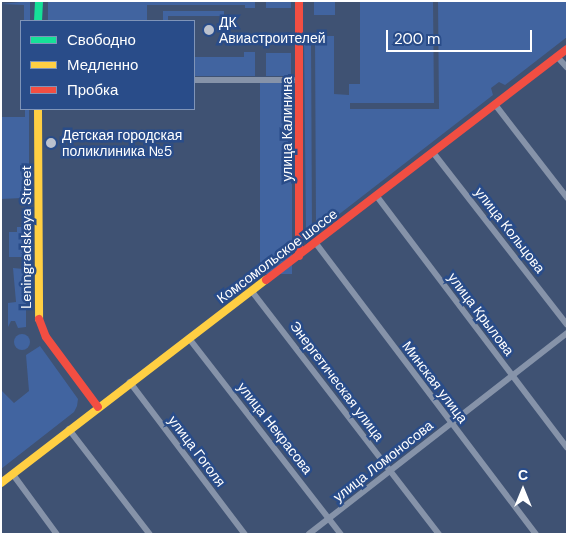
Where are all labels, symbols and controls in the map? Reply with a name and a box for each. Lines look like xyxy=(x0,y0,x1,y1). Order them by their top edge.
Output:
place label: ДК Авиастроителей xyxy=(219,14,326,46)
legend xyxy=(20,20,195,110)
scale bar xyxy=(388,20,534,52)
marker: ДК Авиастроителей xyxy=(203,24,215,36)
text: 200 m xyxy=(394,29,440,49)
text: Свободно xyxy=(67,30,136,50)
text: Медленно xyxy=(67,55,138,75)
street label: улица Калинина xyxy=(279,76,295,182)
text: Пробка xyxy=(67,80,118,100)
place label: Детская городская поликлиника №5 xyxy=(62,127,182,160)
marker: Детская городская поликлиника №5 xyxy=(44,136,58,150)
street label: Leningradskaya Street xyxy=(18,165,34,309)
street label: улица Кольцова xyxy=(471,184,549,276)
street label: Комсомольское шоссе xyxy=(213,205,341,307)
street label: улица Крылова xyxy=(444,269,518,359)
street label: Энергетическая улица xyxy=(286,318,388,444)
street label: Минская улица xyxy=(399,338,471,426)
street label: улица Некрасова xyxy=(234,379,316,477)
street label: улица Гоголя xyxy=(165,412,229,490)
street label: улица Ломоносова xyxy=(330,417,436,505)
north arrow xyxy=(498,465,548,515)
text: С xyxy=(518,466,528,484)

